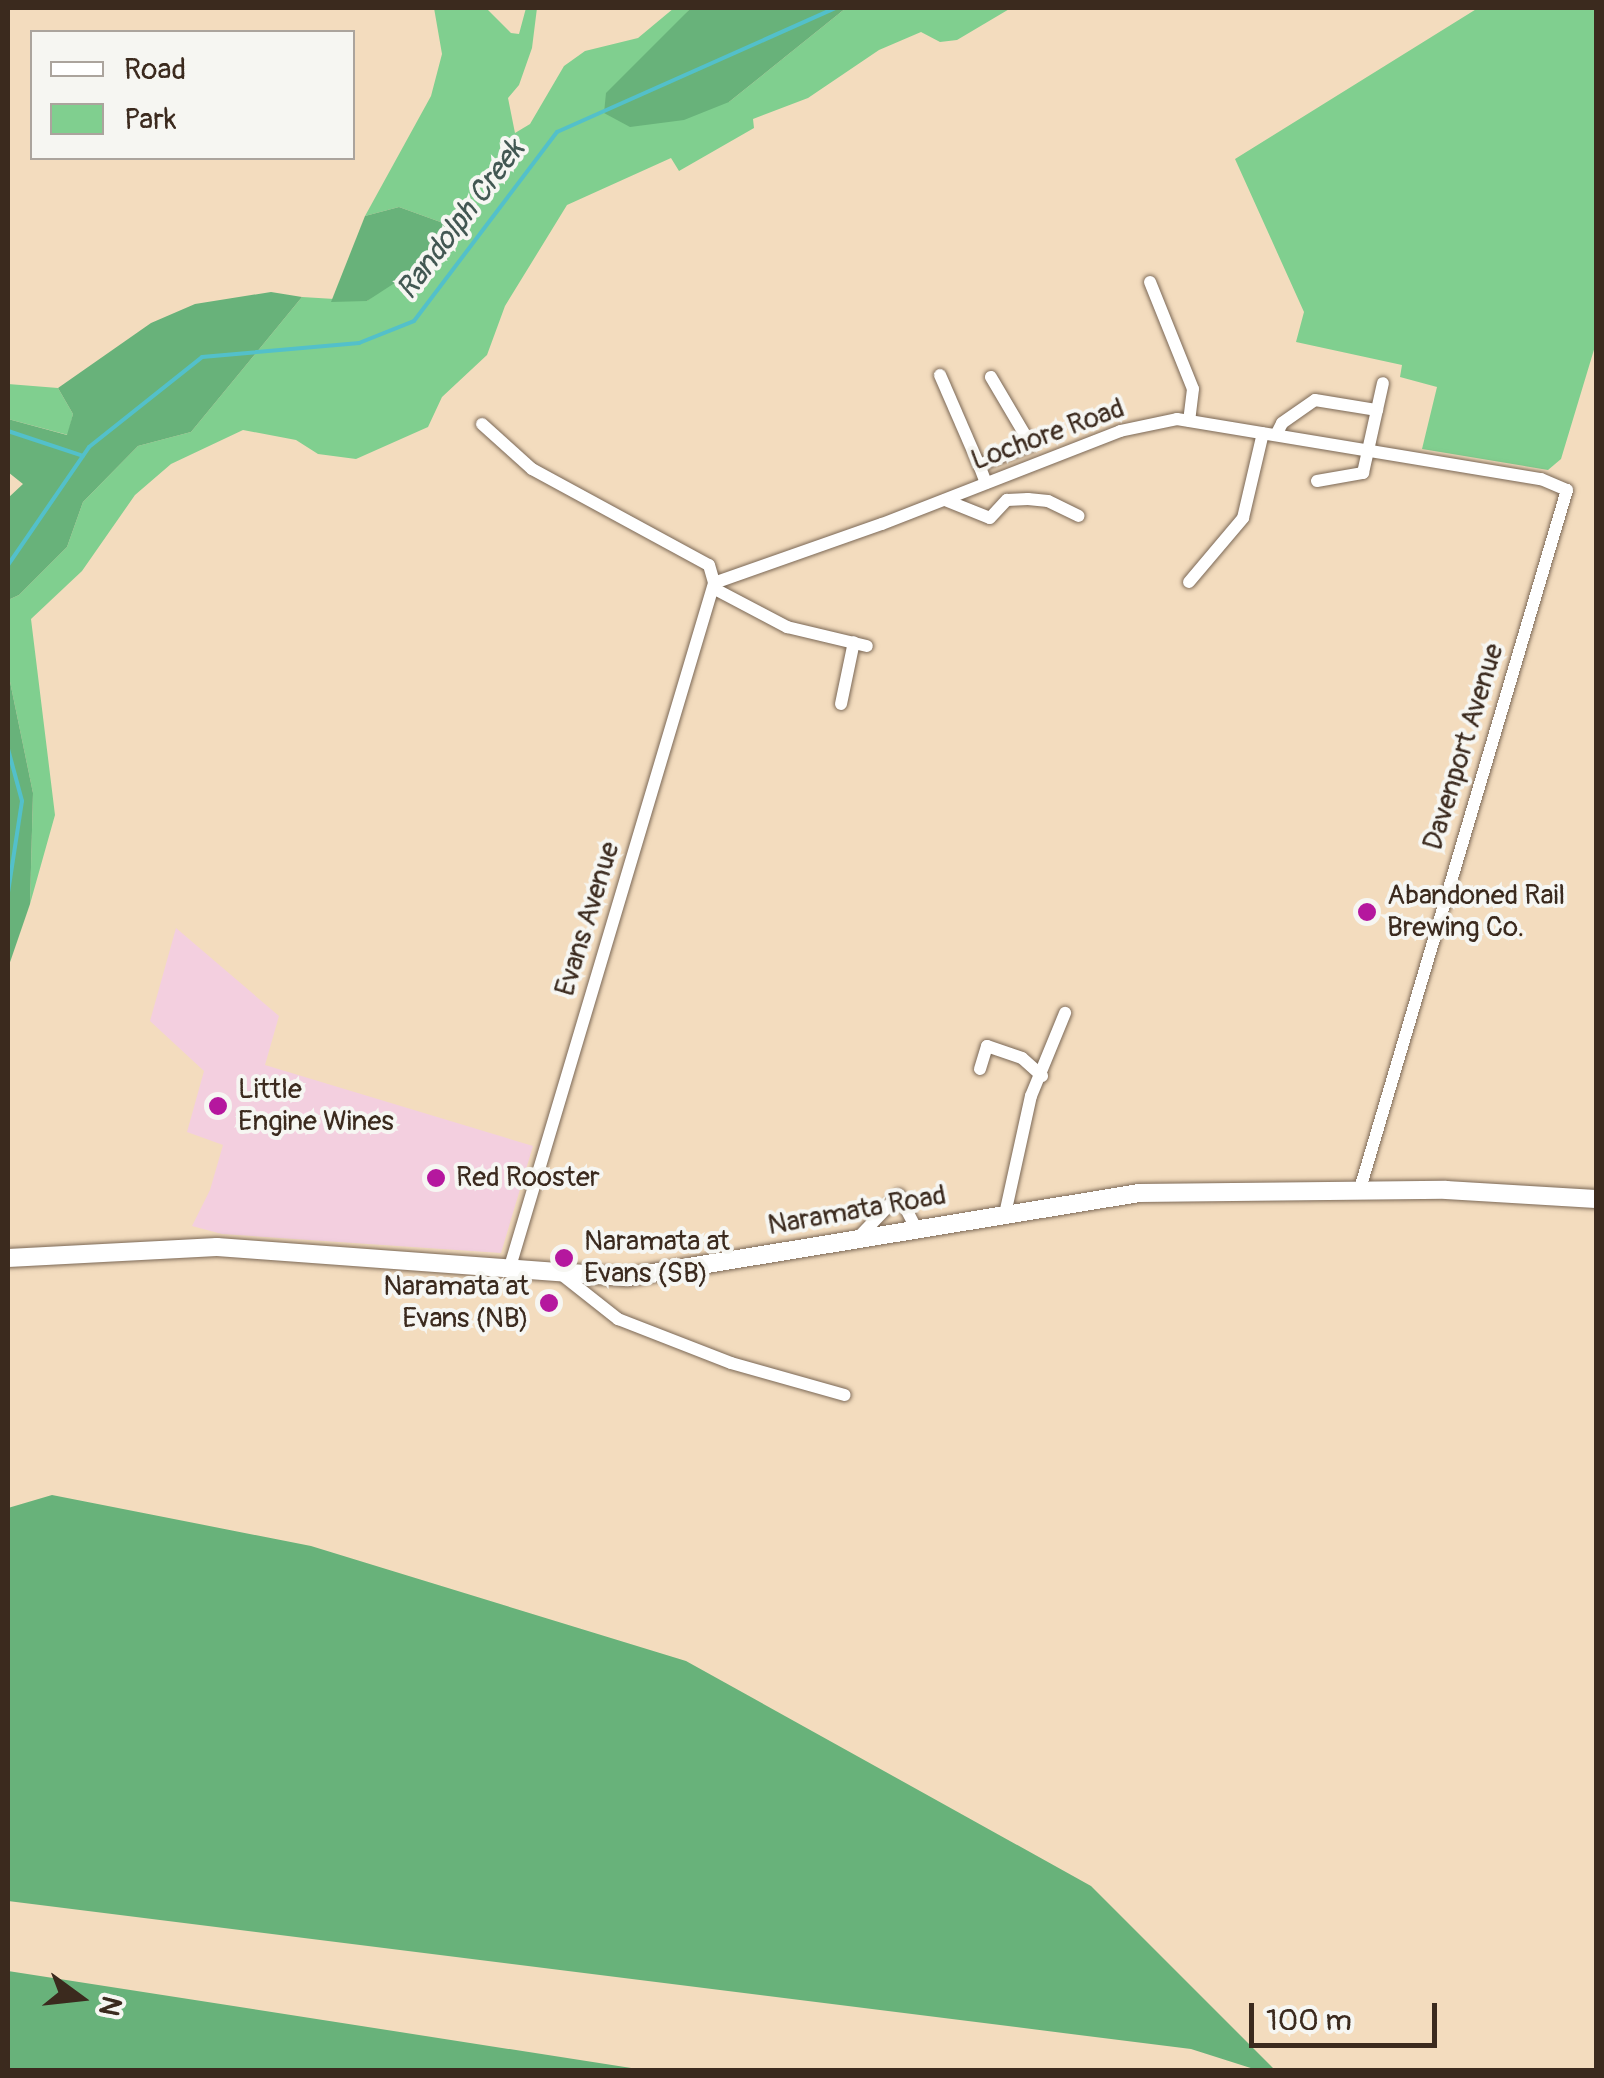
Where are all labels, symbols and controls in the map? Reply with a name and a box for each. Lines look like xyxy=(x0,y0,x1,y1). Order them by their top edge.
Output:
legend xyxy=(30,30,355,160)
text: Road xyxy=(124,51,186,88)
text: Park xyxy=(124,101,177,138)
water label: Randolph Creek xyxy=(389,133,533,307)
street label: Lochore Road xyxy=(967,392,1129,478)
street label: Davenport Avenue xyxy=(1417,640,1511,854)
street label: Evans Avenue xyxy=(549,838,627,1000)
place label: Abandoned Rail Brewing Co. xyxy=(1387,879,1565,945)
marker: Abandoned Rail Brewing Co. xyxy=(1356,901,1378,923)
place label: Little Engine Wines xyxy=(238,1073,394,1139)
marker: Little Engine Wines xyxy=(207,1095,229,1117)
place label: Red Rooster xyxy=(456,1161,600,1195)
marker: Red Rooster xyxy=(425,1167,447,1189)
street label: Naramata Road xyxy=(765,1179,949,1243)
place label: Naramata at Evans (SB) xyxy=(584,1225,730,1291)
marker: Naramata at Evans (SB) xyxy=(553,1247,575,1269)
place label: Naramata at Evans (NB) xyxy=(383,1270,529,1336)
marker: Naramata at Evans (NB) xyxy=(538,1292,560,1314)
north arrow xyxy=(30,1948,130,2048)
scale bar xyxy=(1254,1983,1442,2045)
text: N xyxy=(90,1992,129,2020)
text: 100 m xyxy=(1266,2002,1352,2039)

